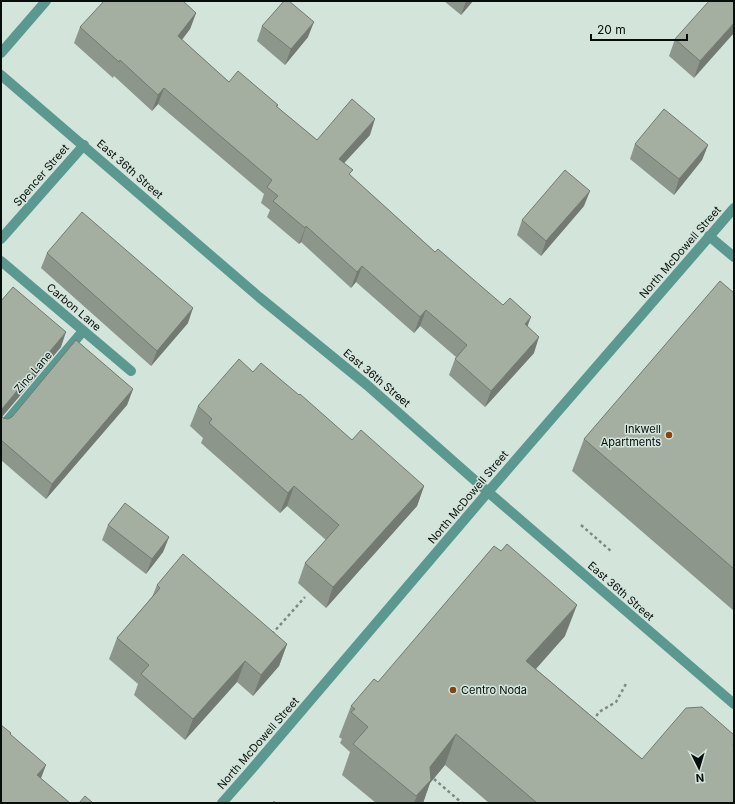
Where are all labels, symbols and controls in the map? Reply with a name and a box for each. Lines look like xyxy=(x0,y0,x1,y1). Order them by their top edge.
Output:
scale bar xyxy=(591,16,687,42)
text: 20 m xyxy=(597,22,626,37)
street label: East 36th Street xyxy=(94,136,166,202)
street label: Spencer Street xyxy=(10,141,72,209)
street label: North McDowell Street xyxy=(636,203,724,301)
street label: Carbon Lane xyxy=(44,280,104,334)
street label: East 36th Street xyxy=(341,346,414,410)
street label: Zinc Lane xyxy=(11,348,55,396)
place label: Inkwell Apartments xyxy=(601,422,661,449)
marker: Inkwell Apartments xyxy=(664,430,674,440)
street label: North McDowell Street xyxy=(425,447,511,547)
street label: East 36th Street xyxy=(585,558,657,624)
place label: Centro Noda xyxy=(461,683,527,697)
marker: Centro Noda xyxy=(448,685,458,695)
street label: North McDowell Street xyxy=(214,694,302,792)
north arrow xyxy=(679,748,719,788)
text: N xyxy=(695,771,705,785)

